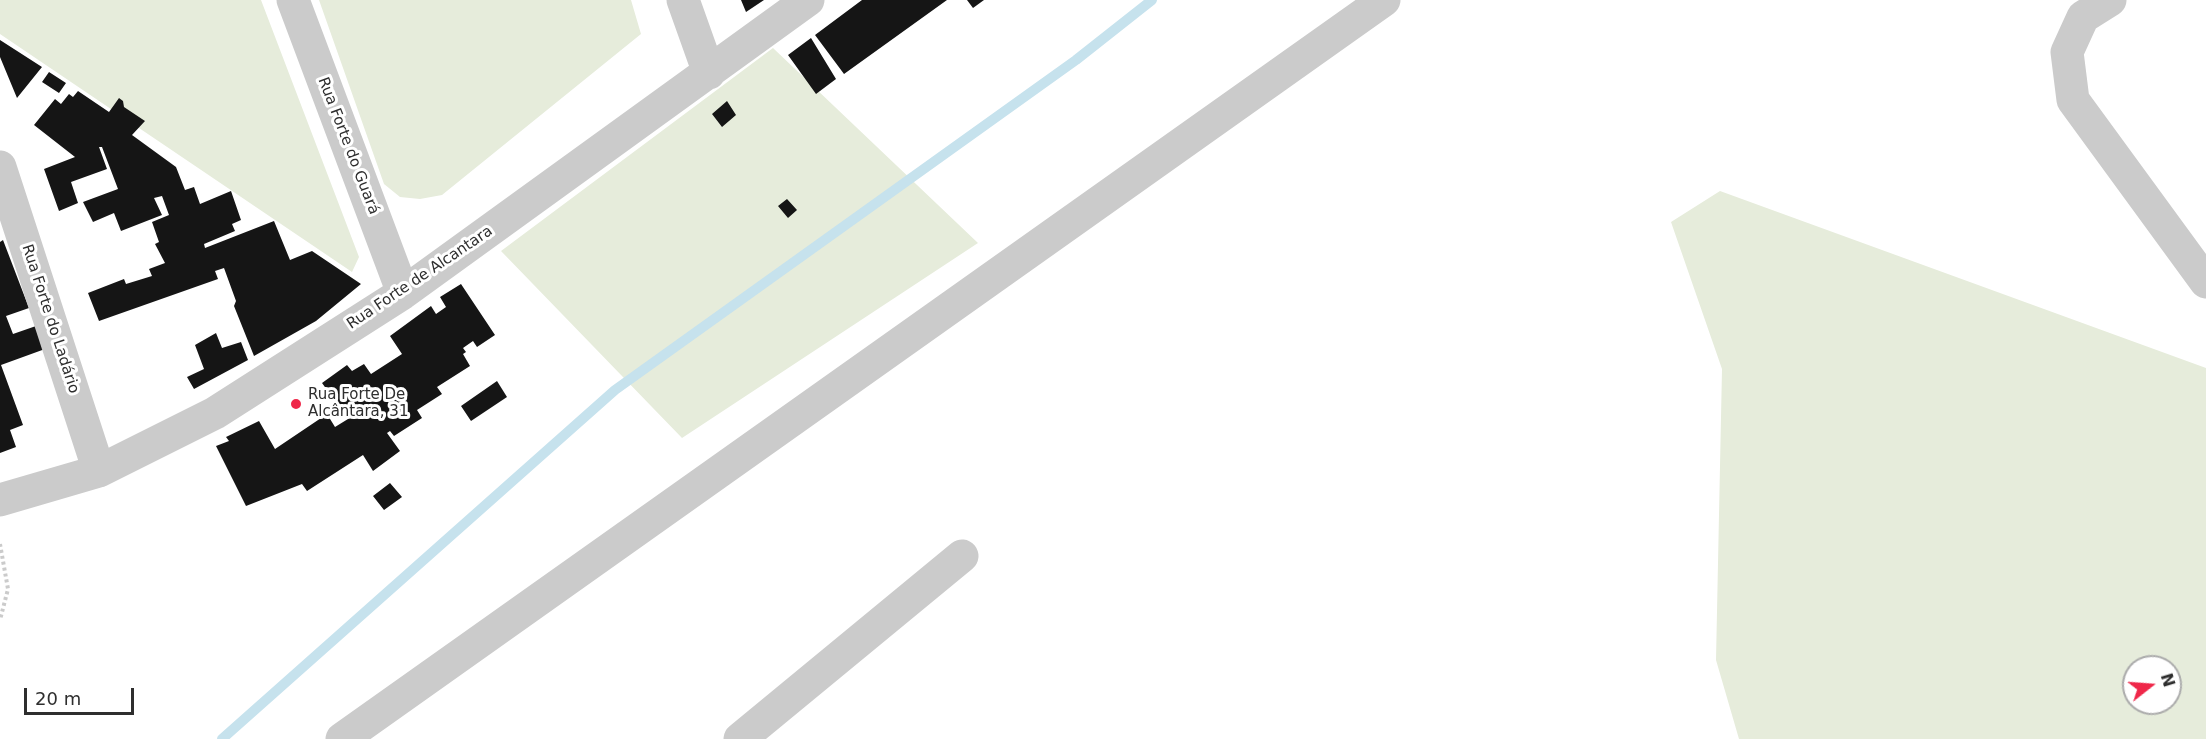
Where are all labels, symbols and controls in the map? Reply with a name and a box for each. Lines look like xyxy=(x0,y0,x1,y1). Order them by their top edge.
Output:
street label: Rua Forte do Guará xyxy=(313,75,383,217)
street label: Rua Forte de Alcantara xyxy=(344,222,496,334)
street label: Rua Forte do Ladário xyxy=(17,242,83,396)
place label: Rua Forte De Alcântara, 31 xyxy=(308,386,408,421)
marker: Rua Forte De Alcântara, 31 xyxy=(289,397,303,411)
north arrow xyxy=(2122,655,2182,715)
text: N xyxy=(2157,671,2179,689)
scale bar xyxy=(27,676,136,714)
text: 20 m xyxy=(35,688,81,709)

